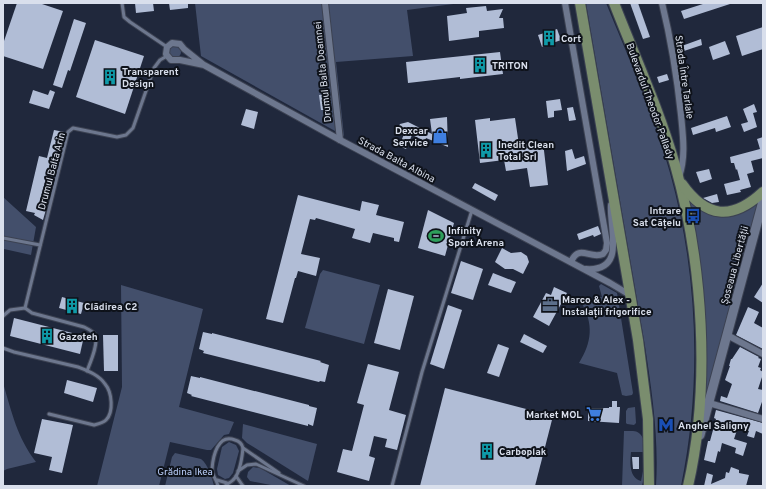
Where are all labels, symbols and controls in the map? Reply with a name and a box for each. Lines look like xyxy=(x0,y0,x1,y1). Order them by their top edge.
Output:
street label: Drumul Balta Doamnei xyxy=(312,21,335,123)
building icon: Cort xyxy=(540,29,558,47)
place label: Cort xyxy=(561,33,581,46)
street label: Strada Între Tarlale xyxy=(671,34,696,120)
street label: Bulevardul Theodor Pallady xyxy=(622,42,677,162)
building icon: TRITON xyxy=(471,56,489,74)
place label: TRITON xyxy=(492,60,528,73)
place label: Transparent Design xyxy=(122,66,179,91)
building icon: Transparent Design xyxy=(101,68,119,86)
place label: Dexcar Service xyxy=(393,125,429,150)
shop icon: Dexcar Service xyxy=(431,127,449,145)
street label: Drumul Balta Arin xyxy=(36,131,69,212)
street label: Strada Balta Albina xyxy=(355,135,437,186)
place label: Inedit Clean Total Srl xyxy=(498,139,554,164)
building icon: Inedit Clean Total Srl xyxy=(477,141,495,159)
place label: Intrare Sat Cățelu xyxy=(633,205,681,230)
bus stop icon: Intrare Sat Cățelu xyxy=(684,207,702,225)
place label: Infinity Sport Arena xyxy=(448,225,504,250)
street label: Șoseaua Libertății xyxy=(719,225,752,306)
sports icon: Infinity Sport Arena xyxy=(427,227,445,245)
place label: Marco & Alex - Instalații frigorifice xyxy=(562,294,652,319)
office icon: Marco & Alex - Instalații frigorifice xyxy=(541,296,559,314)
building icon: Clădirea C2 xyxy=(63,297,81,315)
place label: Clădirea C2 xyxy=(84,301,137,314)
building icon: Gazoteh xyxy=(38,327,56,345)
place label: Gazoteh xyxy=(59,331,98,344)
supermarket icon: Market MOL xyxy=(585,405,603,423)
place label: Market MOL xyxy=(526,409,582,422)
metro station icon: Anghel Saligny xyxy=(657,416,675,434)
place label: Anghel Saligny xyxy=(678,420,749,433)
building icon: Carboplak xyxy=(478,442,496,460)
place label: Carboplak xyxy=(499,446,547,459)
park label: Grădina Ikea xyxy=(157,466,213,479)

